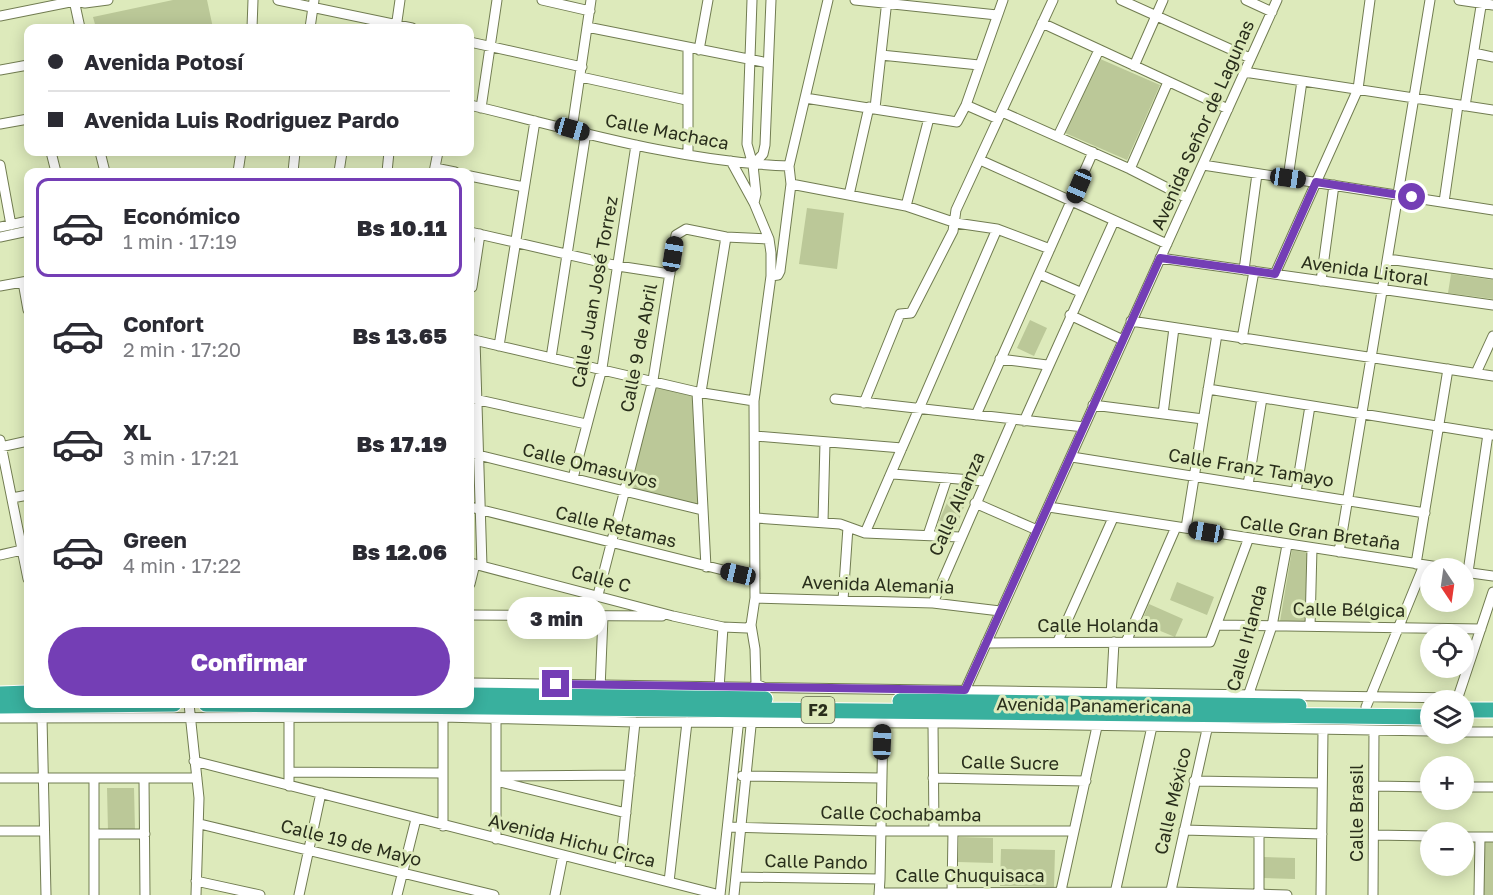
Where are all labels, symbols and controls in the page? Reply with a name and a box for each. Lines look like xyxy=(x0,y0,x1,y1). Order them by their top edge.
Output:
street label: Avenida Señor de Lagunas xyxy=(1146,16,1258,233)
text: Avenida Potosí xyxy=(84,48,243,75)
text: Avenida Luis Rodriguez Pardo xyxy=(84,106,399,133)
street label: Calle Machaca xyxy=(604,108,731,154)
car xyxy=(552,115,592,143)
car xyxy=(1064,166,1094,206)
car xyxy=(1269,167,1307,189)
route start xyxy=(1398,183,1425,210)
street label: Calle Juan José Torrez xyxy=(566,194,622,389)
icon: car xyxy=(51,201,105,255)
text: Económico xyxy=(123,202,240,229)
text: Bs 10.11 xyxy=(357,214,447,241)
text: 1 min · 17:19 xyxy=(123,229,237,253)
car xyxy=(661,235,685,273)
street label: Avenida Litoral xyxy=(1300,250,1431,290)
street label: Calle 9 de Abril xyxy=(615,281,661,414)
icon: car xyxy=(51,309,105,363)
text: Confort xyxy=(123,310,204,337)
text: Bs 13.65 xyxy=(353,322,447,349)
text: 2 min · 17:20 xyxy=(123,337,241,361)
icon: car xyxy=(51,417,105,471)
text: XL xyxy=(123,418,151,445)
text: Bs 17.19 xyxy=(357,430,447,457)
street label: Calle Omasuyos xyxy=(520,438,660,492)
street label: Calle Franz Tamayo xyxy=(1167,443,1335,491)
text: 3 min · 17:21 xyxy=(123,445,239,469)
street label: Calle Alianza xyxy=(923,448,989,559)
street label: Calle Retamas xyxy=(553,500,679,552)
street label: Calle Gran Bretaña xyxy=(1238,510,1402,554)
car xyxy=(1187,520,1225,544)
icon: car xyxy=(51,525,105,579)
text: Green xyxy=(123,526,187,553)
text: Bs 12.06 xyxy=(352,538,447,565)
text: 4 min · 17:22 xyxy=(123,553,241,577)
north arrow xyxy=(1420,558,1474,612)
map controls xyxy=(1420,558,1474,876)
street label: Calle C xyxy=(569,560,634,597)
car xyxy=(718,561,758,587)
street label: Avenida Alemania xyxy=(801,570,955,598)
street label: Calle Irlanda xyxy=(1221,582,1271,694)
callout: 3 min xyxy=(506,597,606,639)
street label: Calle Bélgica xyxy=(1293,597,1406,621)
text: 3 min xyxy=(530,606,583,630)
street label: Calle Holanda xyxy=(1037,614,1159,636)
button: locate xyxy=(1420,624,1474,678)
button: Confirmar xyxy=(48,627,450,696)
route end xyxy=(542,670,569,697)
button: layers xyxy=(1420,690,1474,744)
street label: Avenida Panamericana xyxy=(996,692,1192,718)
road number: F2 xyxy=(802,697,834,723)
car xyxy=(872,724,892,760)
street label: Calle México xyxy=(1149,745,1195,857)
street label: Calle Sucre xyxy=(961,750,1059,774)
button: + xyxy=(1420,756,1474,810)
street label: Calle Brasil xyxy=(1345,764,1367,862)
street label: Calle Cochabamba xyxy=(820,801,982,825)
street label: Avenida Hichu Circa xyxy=(486,809,658,871)
street label: Calle 19 de Mayo xyxy=(278,814,424,870)
button: − xyxy=(1420,822,1474,876)
street label: Calle Pando xyxy=(764,849,868,873)
street label: Calle Chuquisaca xyxy=(895,864,1045,886)

